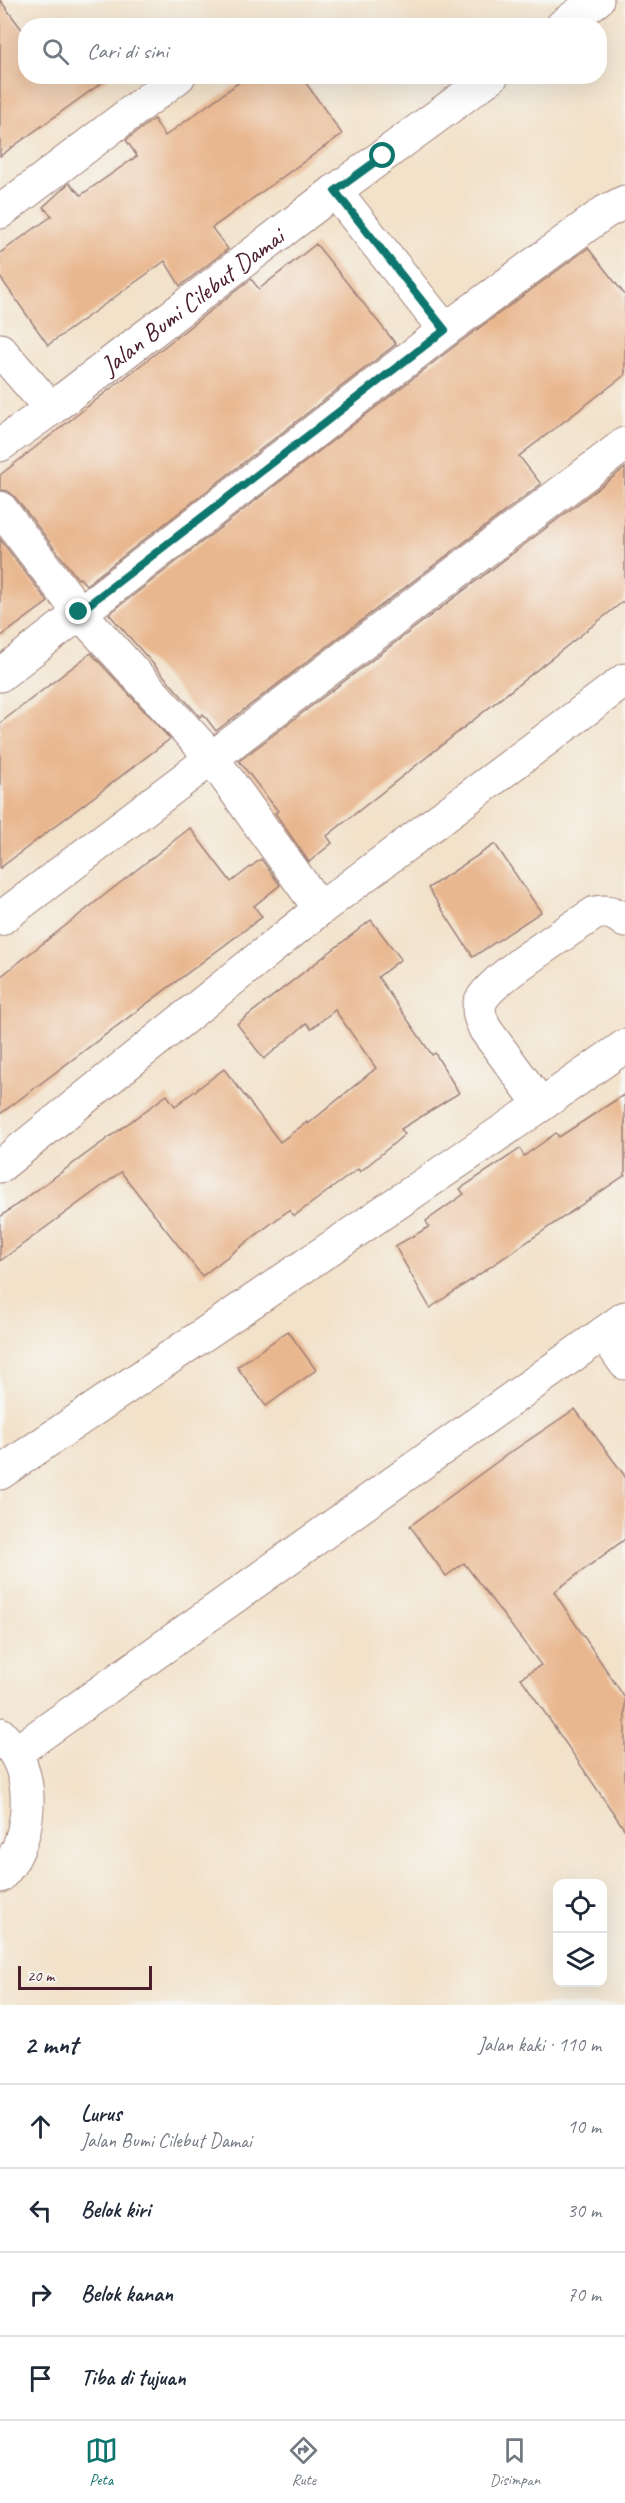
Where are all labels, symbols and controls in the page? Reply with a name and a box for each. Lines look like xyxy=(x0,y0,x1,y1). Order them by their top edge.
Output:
search box xyxy=(18,18,607,84)
icon: search xyxy=(39,35,72,68)
text: Cari di sini xyxy=(87,37,168,65)
route start xyxy=(369,142,395,168)
street label: Jalan Bumi Cilebut Damai xyxy=(92,218,293,383)
route end xyxy=(65,598,91,624)
map controls xyxy=(553,1879,607,1987)
button: locate xyxy=(553,1879,607,1933)
button: layers xyxy=(553,1933,607,1987)
scale bar xyxy=(18,1963,152,1990)
text: 20 m xyxy=(27,1966,54,1986)
text: 2 mnt xyxy=(24,2028,77,2061)
text: Jalan kaki · 110 m xyxy=(478,2032,601,2057)
text: Lurus xyxy=(81,2100,121,2128)
icon: ahead xyxy=(24,2110,57,2143)
text: 10 m xyxy=(567,2114,601,2139)
text: Jalan Bumi Cilebut Damai xyxy=(81,2128,252,2153)
icon: left xyxy=(24,2194,57,2227)
text: Belok kiri xyxy=(81,2196,150,2224)
text: 30 m xyxy=(567,2198,601,2223)
icon: right xyxy=(24,2278,57,2311)
text: Belok kanan xyxy=(81,2280,173,2308)
text: 70 m xyxy=(567,2282,601,2307)
icon: arrive xyxy=(24,2362,57,2395)
text: Tiba di tujuan xyxy=(81,2364,186,2392)
tab: Peta xyxy=(85,2434,118,2490)
tab: Rute xyxy=(287,2434,320,2490)
tab: Disimpan xyxy=(490,2434,540,2490)

